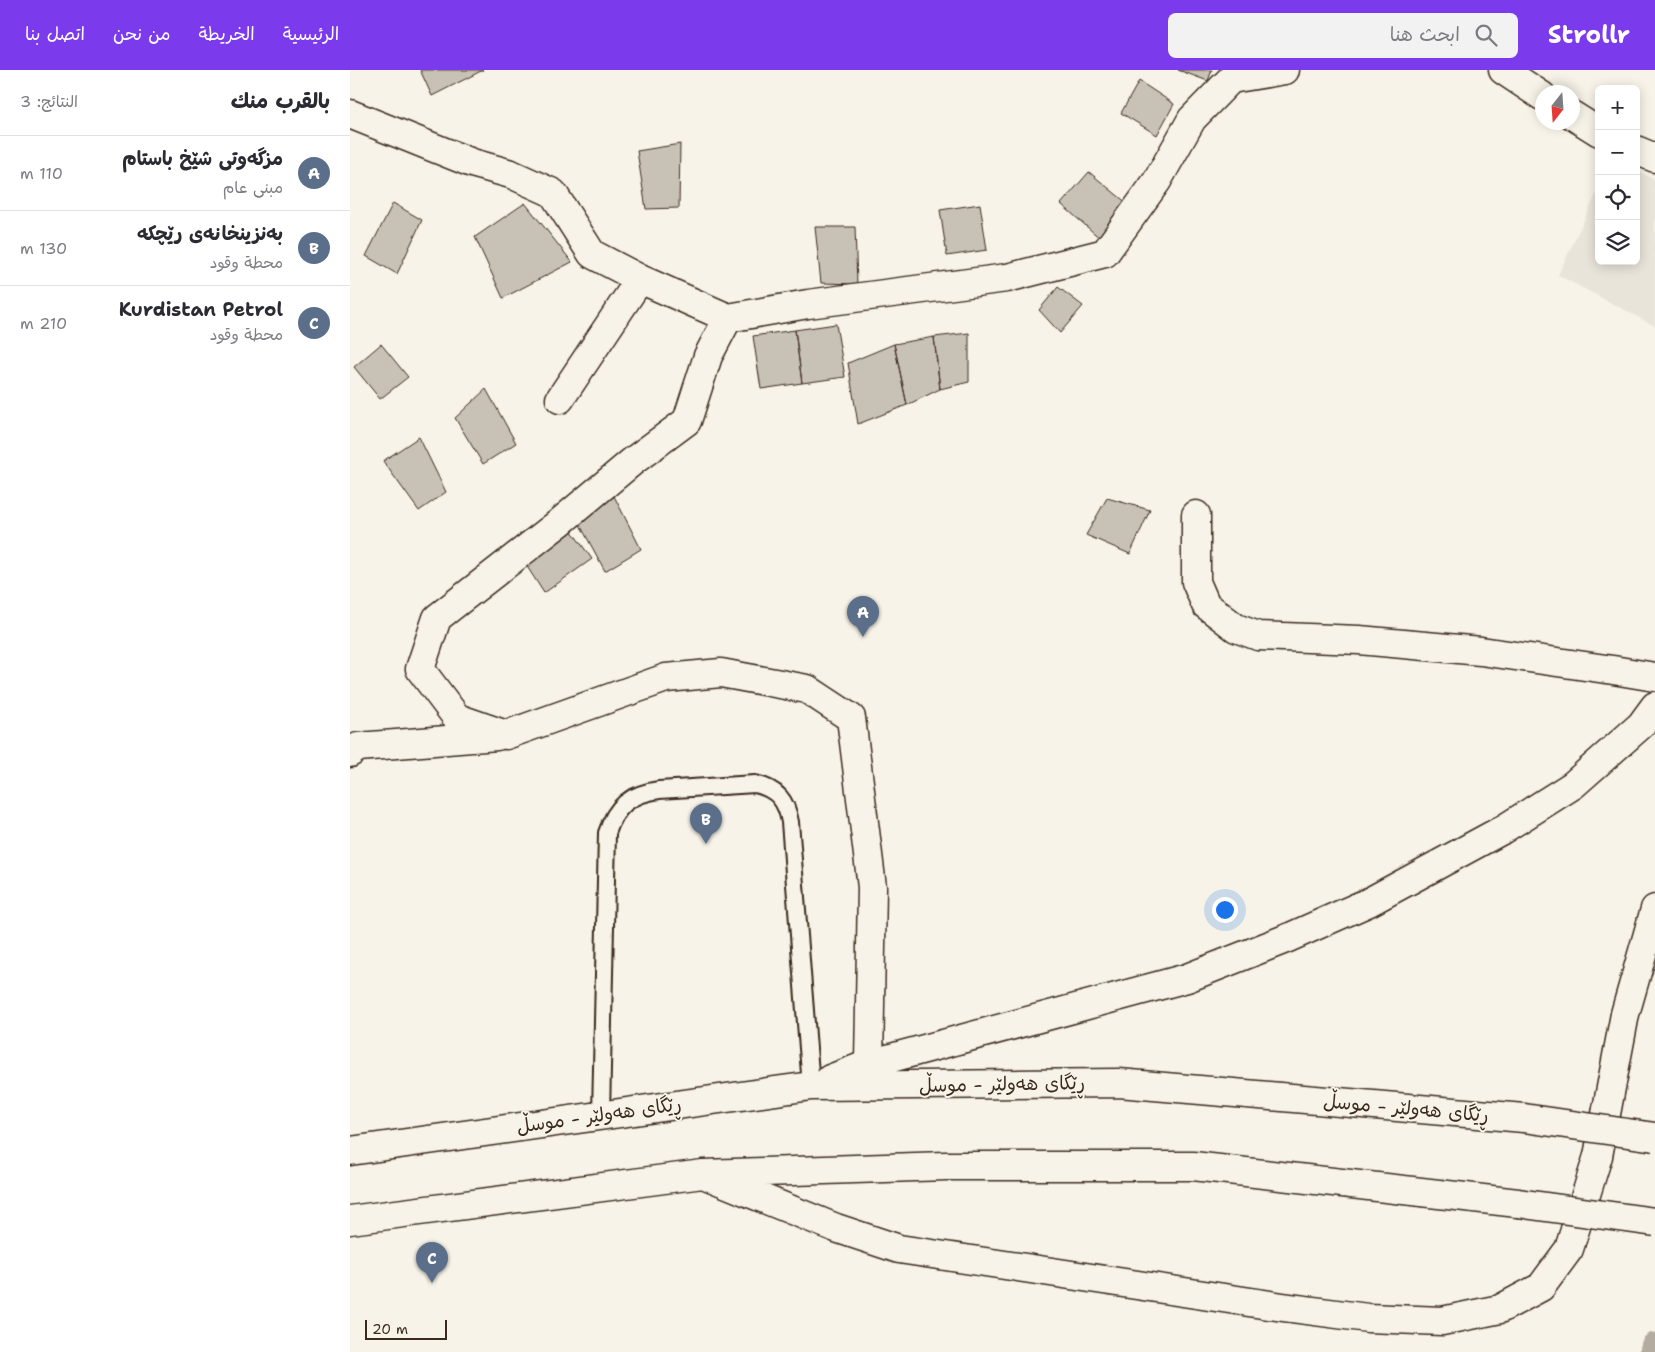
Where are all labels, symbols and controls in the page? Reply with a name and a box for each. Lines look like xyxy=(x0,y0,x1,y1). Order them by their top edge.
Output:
search box xyxy=(1168,13,1518,58)
text: Strollr xyxy=(1548,19,1630,51)
icon: search xyxy=(1472,21,1500,49)
text: اتصل بنا xyxy=(25,22,85,46)
text: من نحن xyxy=(113,22,171,46)
text: الخريطة xyxy=(199,22,255,46)
text: الرئيسية xyxy=(283,22,339,46)
text: ابحث هنا xyxy=(1390,22,1460,47)
north arrow xyxy=(1535,85,1580,130)
map controls xyxy=(1595,85,1640,265)
button: + xyxy=(1595,85,1640,130)
text: بالقرب منك xyxy=(231,87,330,115)
text: النتائج: 3 xyxy=(20,91,78,112)
button: − xyxy=(1595,130,1640,175)
text: مزگەوتی شێخ باستام xyxy=(122,146,283,171)
text: 110 m xyxy=(20,163,63,184)
text: A xyxy=(308,163,320,184)
button: locate xyxy=(1595,175,1640,220)
text: مبنى عام xyxy=(223,177,283,198)
button: layers xyxy=(1595,220,1640,265)
text: بەنزینخانەی رێچکە xyxy=(137,221,283,246)
text: 130 m xyxy=(20,238,67,259)
text: B xyxy=(309,238,319,259)
text: محطة وقود xyxy=(210,252,283,273)
text: Kurdistan Petrol xyxy=(119,297,283,322)
text: 210 m xyxy=(20,313,67,334)
text: C xyxy=(309,313,319,334)
text: محطة وقود xyxy=(210,324,283,345)
pin: A xyxy=(847,596,879,637)
pin: B xyxy=(690,803,722,844)
your location xyxy=(1212,897,1238,923)
street label: ڕێگای هەولێر - موسڵ xyxy=(919,1069,1085,1102)
street label: ڕێگای هەولێر - موسڵ xyxy=(1322,1087,1490,1132)
street label: ڕێگای هەولێر - موسڵ xyxy=(515,1090,684,1143)
pin: C xyxy=(416,1242,448,1283)
scale bar xyxy=(365,1317,448,1340)
text: 20 m xyxy=(372,1320,408,1338)

